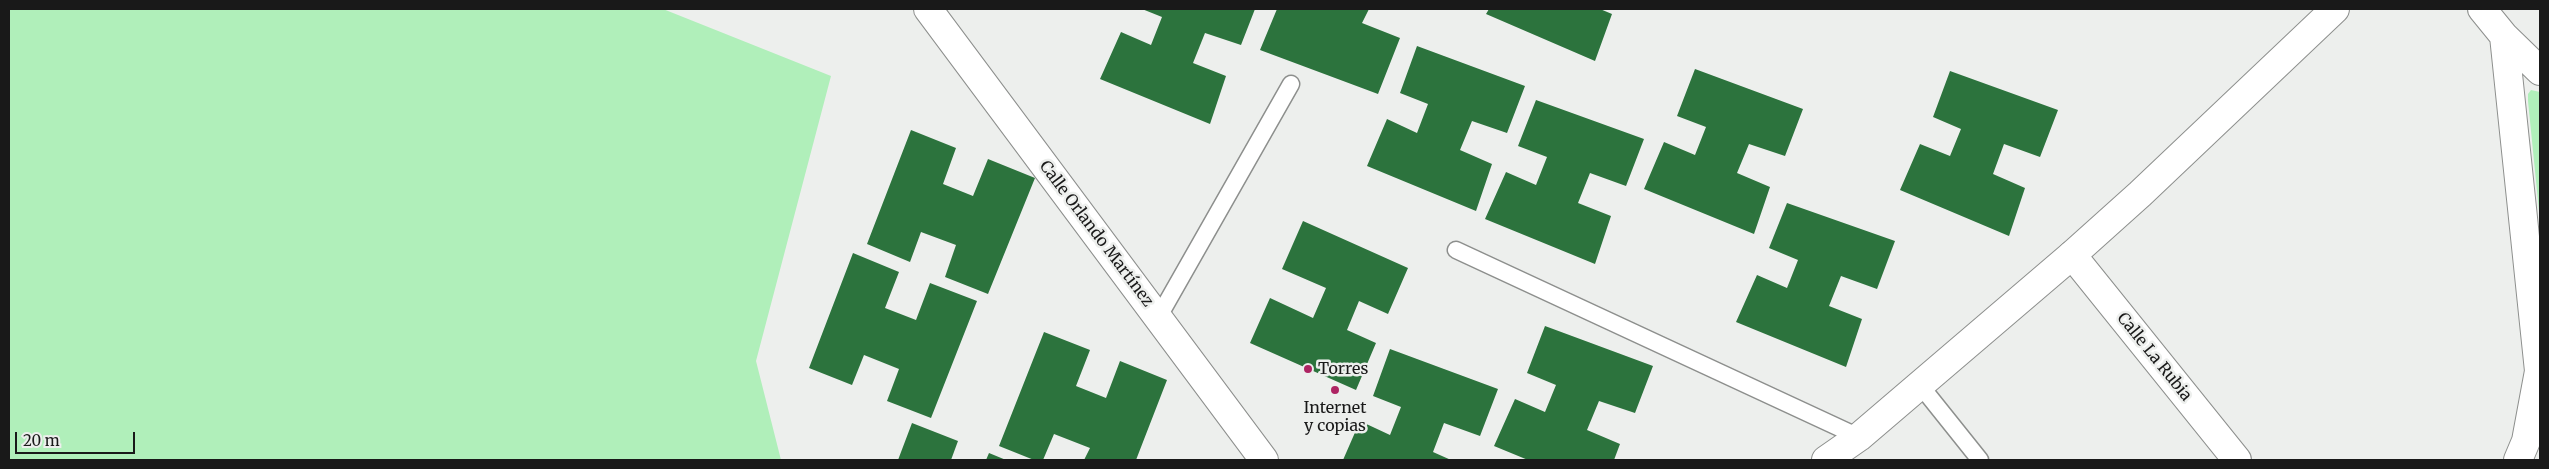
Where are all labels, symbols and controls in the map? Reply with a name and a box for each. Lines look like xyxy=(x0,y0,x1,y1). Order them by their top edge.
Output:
street label: Calle Orlando Martínez xyxy=(1035,157,1157,311)
street label: Calle La Rubia xyxy=(2113,309,2195,405)
place label: Torres xyxy=(1318,359,1368,379)
marker: Torres xyxy=(1302,363,1314,375)
marker: Internet y copias xyxy=(1329,384,1341,396)
place label: Internet y copias xyxy=(1304,398,1366,436)
scale bar xyxy=(18,422,138,454)
text: 20 m xyxy=(23,431,60,450)

